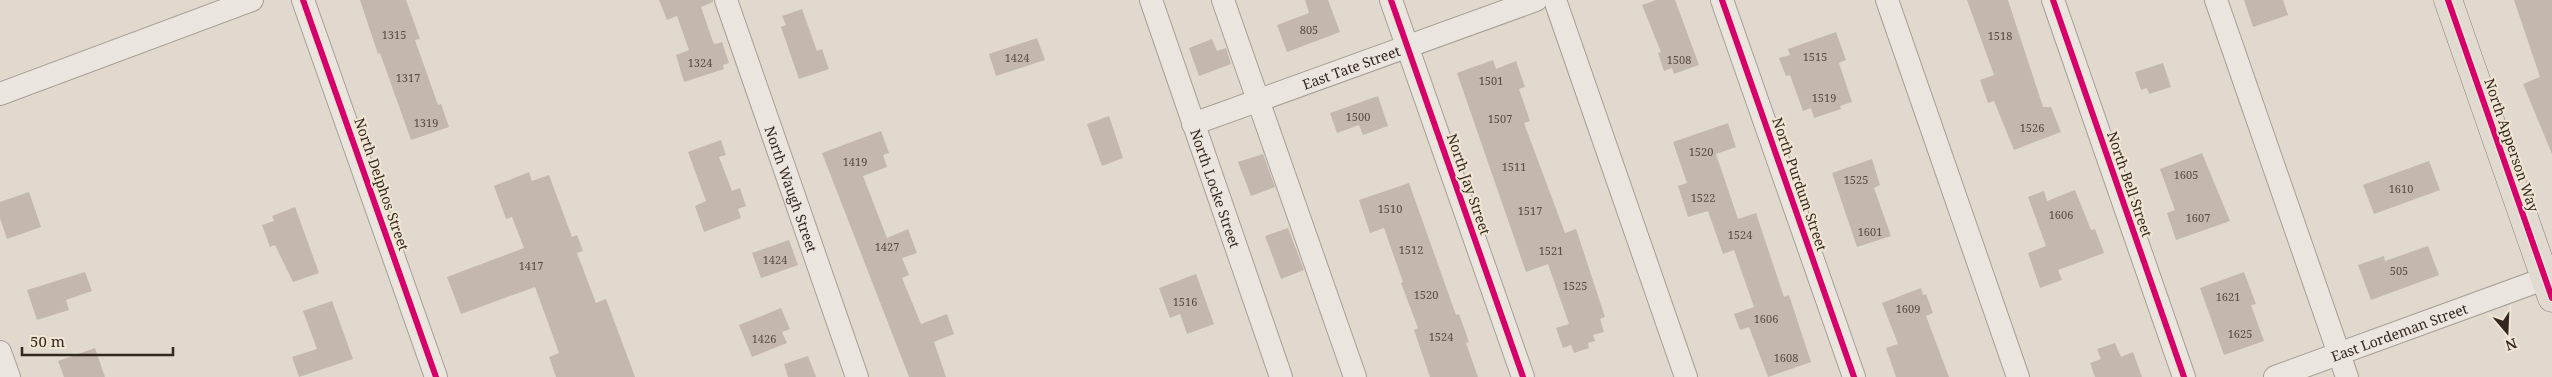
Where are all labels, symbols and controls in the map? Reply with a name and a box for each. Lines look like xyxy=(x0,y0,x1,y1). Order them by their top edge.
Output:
house number: 805 xyxy=(1300,22,1318,37)
house number: 1315 xyxy=(382,27,406,42)
house number: 1518 xyxy=(1988,28,2012,43)
street label: East Tate Street xyxy=(1299,40,1403,93)
house number: 1515 xyxy=(1803,49,1827,64)
house number: 1424 xyxy=(1005,50,1029,65)
house number: 1508 xyxy=(1667,52,1691,67)
house number: 1324 xyxy=(688,55,712,70)
house number: 1317 xyxy=(396,70,420,85)
house number: 1501 xyxy=(1479,73,1503,88)
street label: North Apperson Way xyxy=(2480,76,2544,214)
house number: 1519 xyxy=(1812,90,1836,105)
house number: 1500 xyxy=(1346,109,1370,124)
house number: 1507 xyxy=(1488,111,1512,126)
street label: North Delphos Street xyxy=(350,115,414,253)
house number: 1319 xyxy=(414,115,438,130)
street label: North Purdum Street xyxy=(1768,115,1832,253)
house number: 1526 xyxy=(2020,120,2044,135)
street label: North Waugh Street xyxy=(761,123,822,255)
street label: North Locke Street xyxy=(1187,126,1245,250)
street label: North Bell Street xyxy=(2103,129,2157,240)
street label: North Jay Street xyxy=(1443,131,1495,237)
house number: 1520 xyxy=(1689,144,1713,159)
house number: 1419 xyxy=(843,154,867,169)
house number: 1511 xyxy=(1502,159,1526,174)
house number: 1605 xyxy=(2174,167,2198,182)
house number: 1525 xyxy=(1844,172,1868,187)
house number: 1610 xyxy=(2389,181,2413,196)
house number: 1522 xyxy=(1691,190,1715,205)
house number: 1510 xyxy=(1378,201,1402,216)
house number: 1517 xyxy=(1518,203,1542,218)
house number: 1606 xyxy=(2049,207,2073,222)
house number: 1607 xyxy=(2186,210,2210,225)
house number: 1601 xyxy=(1858,224,1882,239)
house number: 1524 xyxy=(1728,227,1752,242)
house number: 1427 xyxy=(875,239,899,254)
house number: 1512 xyxy=(1399,242,1423,257)
house number: 1521 xyxy=(1539,243,1563,258)
house number: 1424 xyxy=(763,252,787,267)
house number: 1417 xyxy=(519,258,543,273)
house number: 505 xyxy=(2390,263,2408,278)
house number: 1525 xyxy=(1563,278,1587,293)
house number: 1520 xyxy=(1414,287,1438,302)
house number: 1621 xyxy=(2216,289,2240,304)
house number: 1516 xyxy=(1173,294,1197,309)
street label: East Lordeman Street xyxy=(2328,298,2470,365)
house number: 1609 xyxy=(1896,301,1920,316)
north arrow xyxy=(2482,307,2532,357)
house number: 1606 xyxy=(1754,311,1778,326)
scale bar xyxy=(22,324,174,356)
house number: 1625 xyxy=(2228,326,2252,341)
house number: 1524 xyxy=(1429,329,1453,344)
text: 50 m xyxy=(30,331,65,351)
house number: 1426 xyxy=(752,331,776,346)
text: N xyxy=(2503,334,2520,356)
house number: 1608 xyxy=(1774,350,1798,365)

